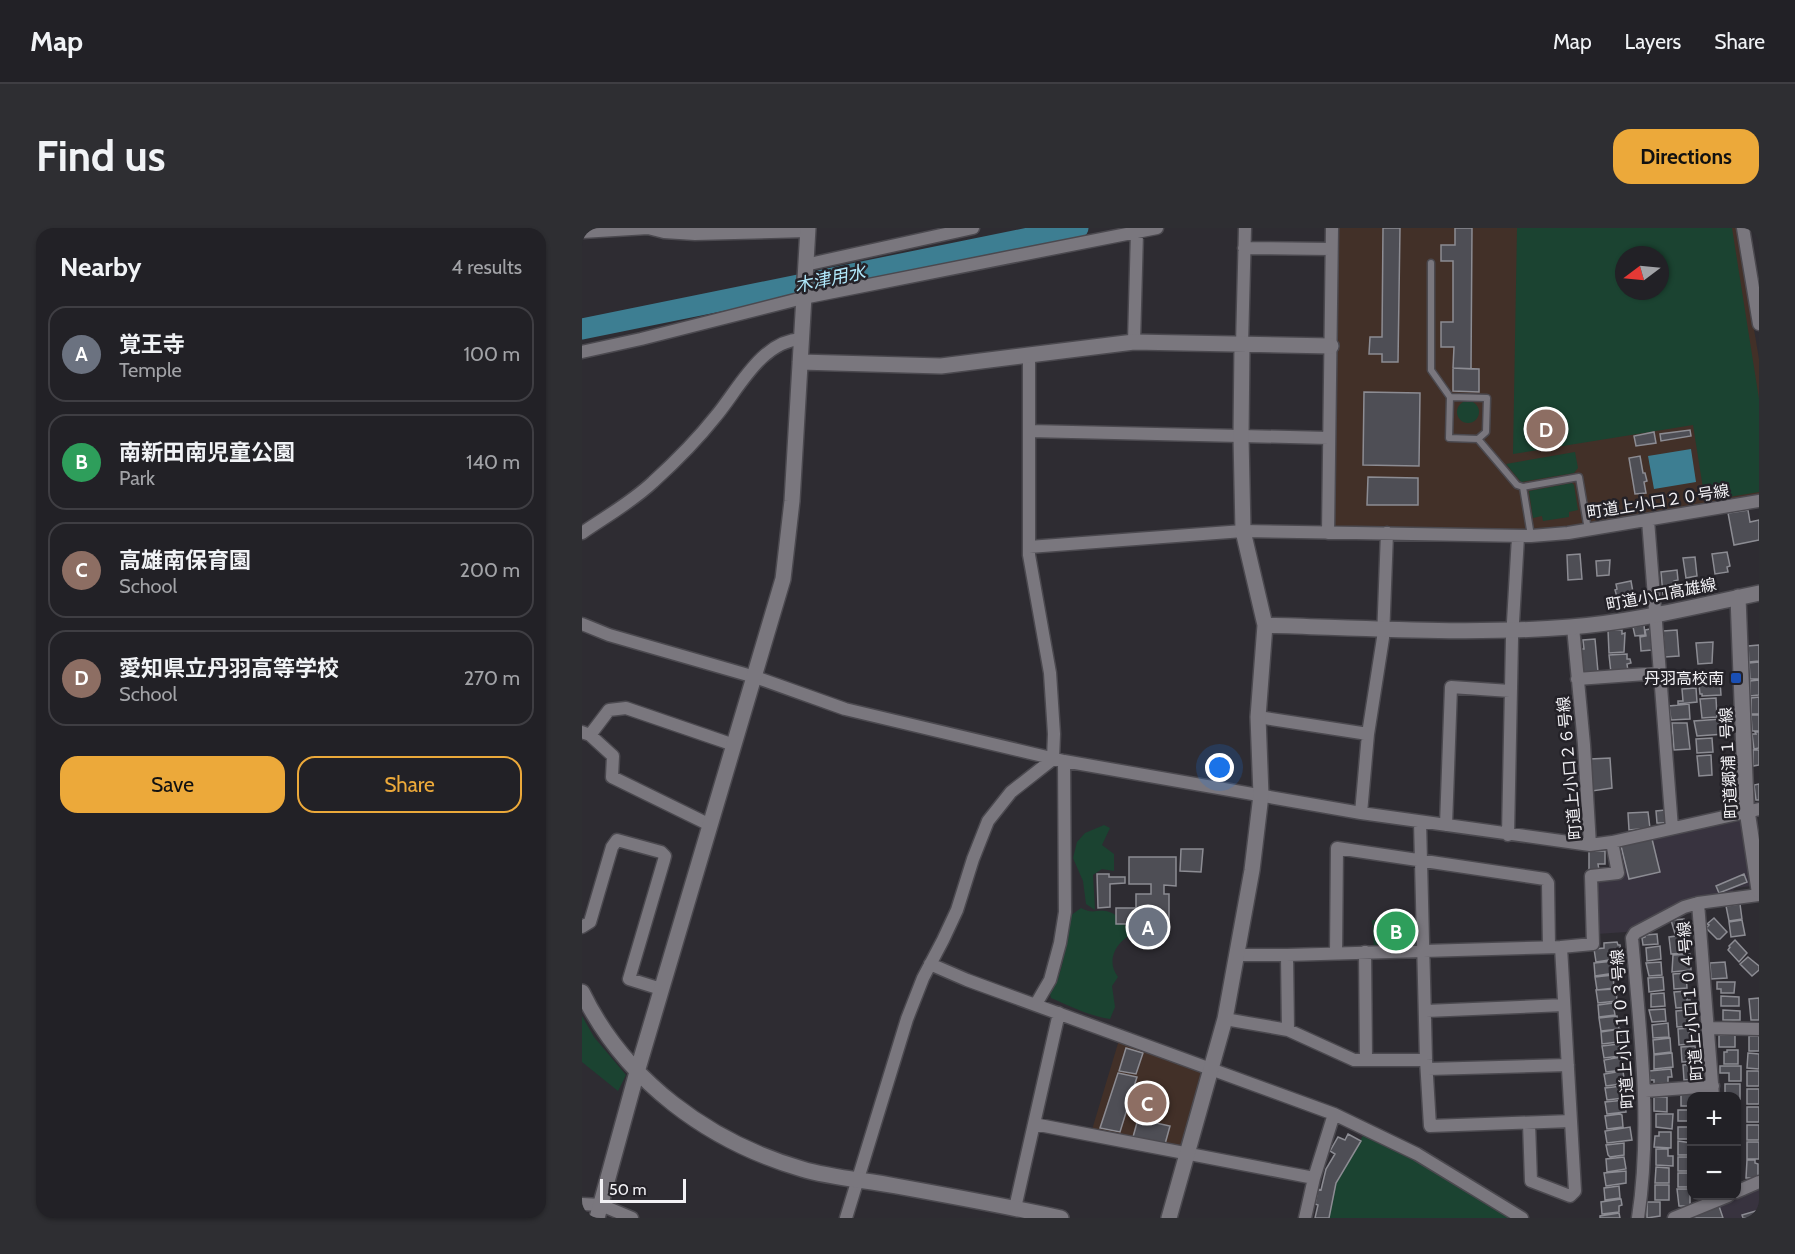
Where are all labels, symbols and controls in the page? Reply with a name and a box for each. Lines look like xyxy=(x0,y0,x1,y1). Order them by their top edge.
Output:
text: Map xyxy=(30,24,83,58)
text: Map xyxy=(1553,29,1592,54)
text: Layers xyxy=(1625,29,1681,54)
text: Share xyxy=(1714,29,1765,54)
button: Directions xyxy=(1613,129,1759,184)
text: Find us xyxy=(36,130,165,182)
north arrow xyxy=(1615,246,1669,300)
text: Nearby xyxy=(60,251,141,283)
text: 4 results xyxy=(451,255,522,279)
water label: 木津用水 xyxy=(792,260,869,297)
text: 覚王寺 xyxy=(119,331,185,358)
text: A xyxy=(75,342,88,366)
text: 100 m xyxy=(464,342,520,366)
text: Temple xyxy=(119,358,182,382)
pin: D xyxy=(1526,406,1566,452)
text: 南新田南児童公園 xyxy=(119,439,295,466)
text: B xyxy=(75,450,88,474)
text: 140 m xyxy=(466,450,520,474)
text: Park xyxy=(119,466,155,490)
street label: 町道上小口２０号線 xyxy=(1585,481,1731,522)
text: 高雄南保育園 xyxy=(119,547,251,574)
text: C xyxy=(75,558,88,582)
text: 200 m xyxy=(460,558,520,582)
text: School xyxy=(119,574,177,598)
street label: 町道小口高雄線 xyxy=(1604,574,1718,615)
text: 愛知県立丹羽高等学校 xyxy=(119,655,339,682)
text: D xyxy=(74,666,89,690)
text: 270 m xyxy=(464,666,520,690)
place label: 丹羽高校南 xyxy=(1644,669,1724,688)
marker: 丹羽高校南 xyxy=(1729,671,1743,685)
text: School xyxy=(119,682,177,706)
street label: 町道上小口２６号線 xyxy=(1554,695,1585,841)
street label: 町道郷浦１号線 xyxy=(1716,707,1741,819)
your location xyxy=(1205,753,1234,782)
button: Save xyxy=(60,756,285,813)
button: Share xyxy=(297,756,522,813)
pin: A xyxy=(1128,904,1168,950)
pin: B xyxy=(1376,908,1416,954)
street label: 町道上小口１０４号線 xyxy=(1674,920,1707,1081)
street label: 町道上小口１０３号線 xyxy=(1607,948,1638,1109)
pin: C xyxy=(1128,1080,1166,1126)
map controls xyxy=(1687,1092,1741,1200)
button: + xyxy=(1687,1092,1741,1146)
button: − xyxy=(1687,1146,1741,1200)
scale bar xyxy=(600,1176,686,1204)
text: 50 m xyxy=(609,1180,646,1199)

